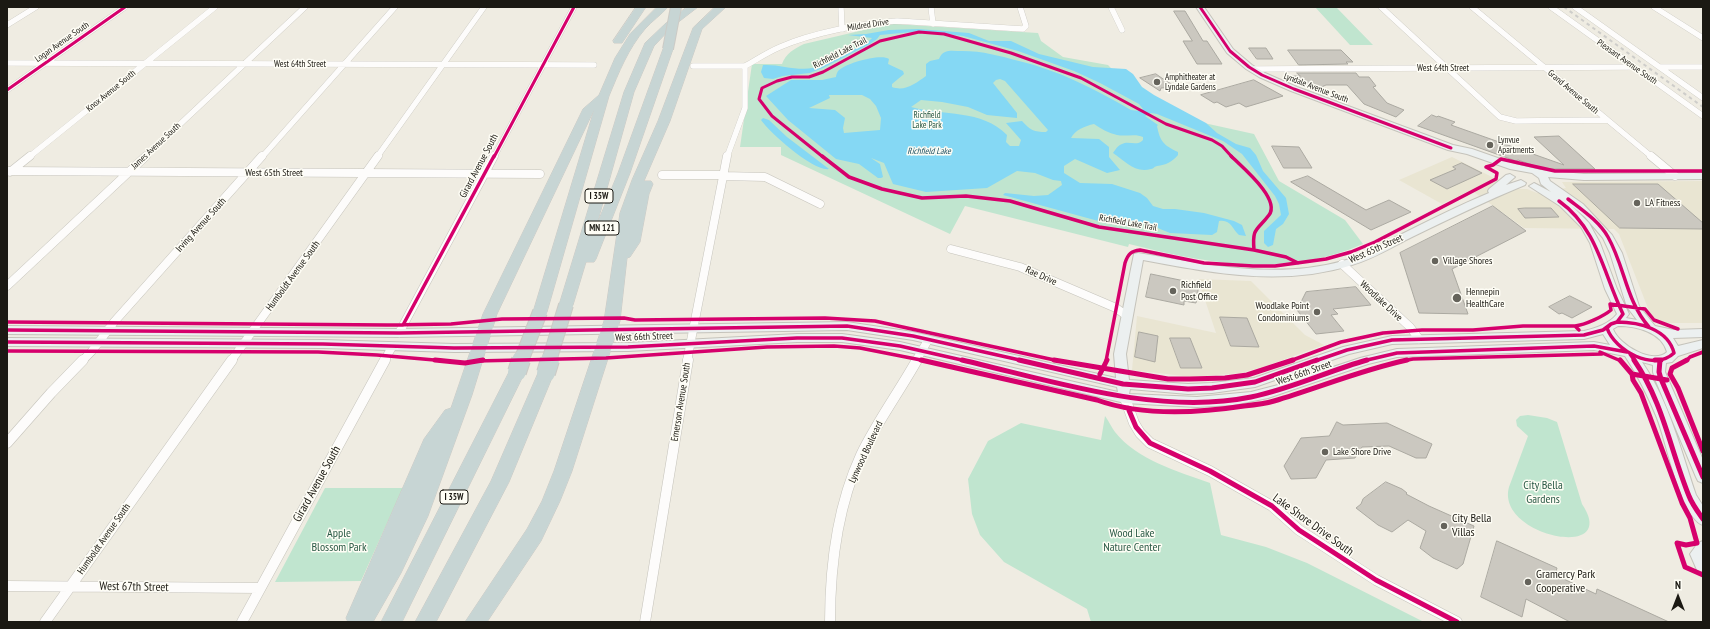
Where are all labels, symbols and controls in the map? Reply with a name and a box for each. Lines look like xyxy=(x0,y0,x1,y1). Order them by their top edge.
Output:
street label: Mildred Drive xyxy=(846,16,890,34)
street label: Logan Avenue South xyxy=(33,19,91,65)
street label: Richfield Lake Trail xyxy=(811,35,869,71)
street label: Pleasant Avenue South xyxy=(1595,37,1659,87)
street label: West 64th Street xyxy=(274,59,326,69)
street label: West 64th Street xyxy=(1417,63,1469,73)
street label: Knox Avenue South xyxy=(84,68,138,114)
street label: Grand Avenue South xyxy=(1545,68,1601,116)
street label: Lyndale Avenue South xyxy=(1282,71,1350,105)
place label: Amphitheater at Lyndale Gardens xyxy=(1165,72,1216,93)
marker: Amphitheater at Lyndale Gardens xyxy=(1152,77,1162,87)
park label: Richfield Lake Park xyxy=(912,110,942,131)
street label: James Avenue South xyxy=(129,121,183,171)
street label: Girard Avenue South xyxy=(457,132,501,200)
place label: Lynvue Apartments xyxy=(1498,135,1534,156)
marker: Lynvue Apartments xyxy=(1485,140,1495,150)
water label: Richfield Lake xyxy=(907,146,951,156)
street label: West 65th Street xyxy=(245,167,303,179)
road number: I 35W xyxy=(585,189,613,203)
street label: Irving Avenue South xyxy=(173,195,229,255)
place label: LA Fitness xyxy=(1645,197,1680,209)
marker: LA Fitness xyxy=(1632,198,1642,208)
street label: Richfield Lake Trail xyxy=(1098,213,1158,233)
road number: MN 121 xyxy=(585,221,619,235)
street label: West 65th Street xyxy=(1347,232,1405,266)
street label: Humboldt Avenue South xyxy=(263,239,323,313)
place label: Village Shores xyxy=(1443,255,1492,267)
marker: Village Shores xyxy=(1430,256,1440,266)
street label: Rae Drive xyxy=(1023,264,1059,288)
street label: Woodlake Drive xyxy=(1357,278,1405,324)
place label: Richfield Post Office xyxy=(1181,279,1218,302)
marker: Richfield Post Office xyxy=(1168,286,1178,296)
place label: Hennepin HealthCare xyxy=(1466,286,1504,310)
marker: Hennepin HealthCare xyxy=(1451,292,1463,304)
place label: Woodlake Point Condominiums xyxy=(1255,300,1309,324)
marker: Woodlake Point Condominiums xyxy=(1312,307,1322,317)
street label: West 66th Street xyxy=(615,330,673,344)
street label: West 66th Street xyxy=(1275,358,1333,388)
street label: Emerson Avenue South xyxy=(669,362,693,442)
street label: Lynwood Boulevard xyxy=(846,419,886,485)
street label: Girard Avenue South xyxy=(290,444,344,524)
place label: Lake Shore Drive xyxy=(1333,446,1391,458)
marker: Lake Shore Drive xyxy=(1320,447,1330,457)
park label: City Bella Gardens xyxy=(1523,479,1563,507)
road number: I 35W xyxy=(440,490,468,504)
street label: Lake Shore Drive South xyxy=(1270,491,1356,559)
street label: Humboldt Avenue South xyxy=(75,501,133,577)
place label: City Bella Villas xyxy=(1452,512,1491,540)
marker: City Bella Villas xyxy=(1439,521,1449,531)
park label: Apple Blossom Park xyxy=(311,527,367,555)
park label: Wood Lake Nature Center xyxy=(1103,527,1161,555)
place label: Gramercy Park Cooperative xyxy=(1536,568,1595,596)
marker: Gramercy Park Cooperative xyxy=(1523,577,1533,587)
north arrow xyxy=(1658,577,1698,617)
text: N xyxy=(1675,578,1681,592)
street label: West 67th Street xyxy=(99,579,169,595)

